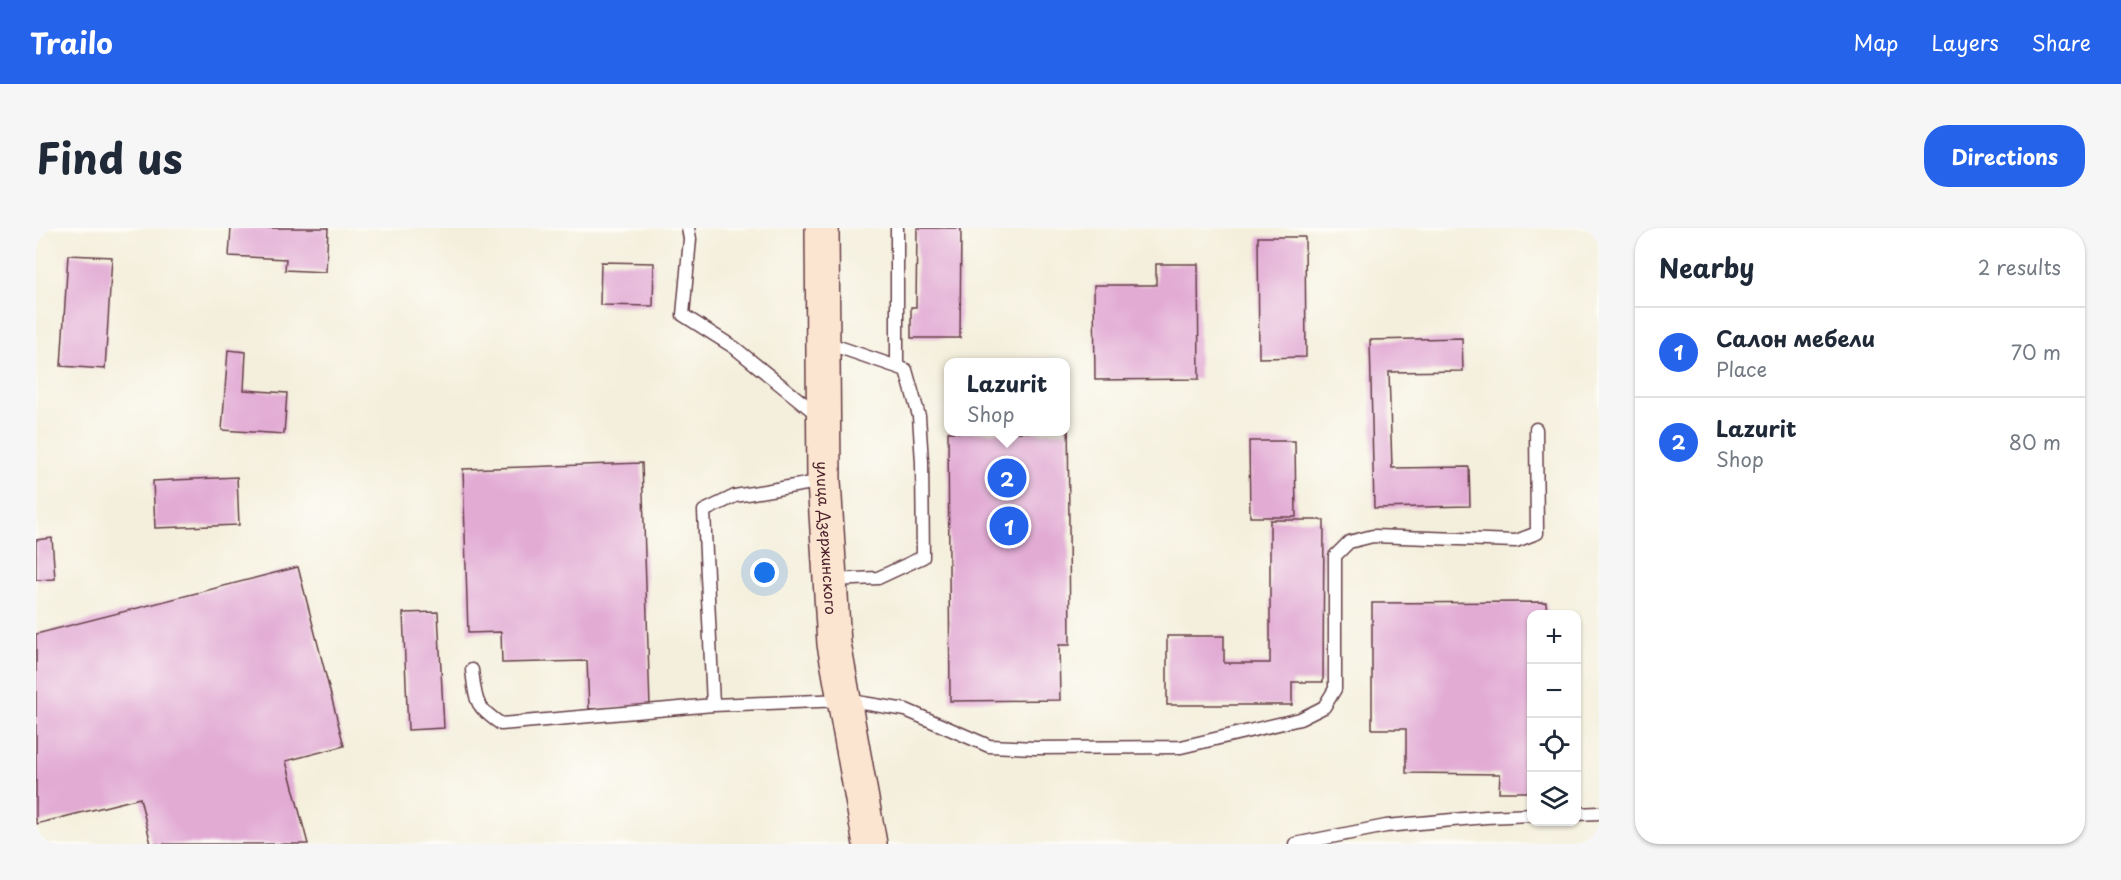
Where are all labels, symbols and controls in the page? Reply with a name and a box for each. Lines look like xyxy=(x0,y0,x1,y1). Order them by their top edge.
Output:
text: Trailo xyxy=(30,21,113,64)
text: Map xyxy=(1854,26,1898,58)
text: Layers xyxy=(1931,26,1999,58)
text: Share xyxy=(2032,26,2091,58)
text: Find us xyxy=(36,125,183,188)
button: Directions xyxy=(1924,125,2085,187)
text: Nearby xyxy=(1659,248,1754,287)
text: 2 results xyxy=(1978,252,2061,282)
text: Салон мебели xyxy=(1716,321,1875,354)
text: 1 xyxy=(1674,337,1683,367)
text: 70 m xyxy=(2011,337,2061,367)
text: Place xyxy=(1716,354,1767,384)
popup xyxy=(944,358,1070,436)
text: Lazurit xyxy=(967,366,1047,399)
text: Shop xyxy=(967,399,1014,429)
text: Lazurit xyxy=(1716,411,1797,444)
text: 2 xyxy=(1671,427,1686,457)
text: 80 m xyxy=(2009,427,2061,457)
text: Shop xyxy=(1716,444,1764,474)
pin: 2 xyxy=(988,456,1026,500)
street label: улица Дзержинского xyxy=(812,461,844,615)
pin: 1 xyxy=(990,504,1028,548)
your location xyxy=(750,558,779,587)
map controls xyxy=(1527,610,1581,826)
button: + xyxy=(1527,610,1581,664)
button: − xyxy=(1527,664,1581,718)
button: locate xyxy=(1527,718,1581,772)
button: layers xyxy=(1527,772,1581,826)

